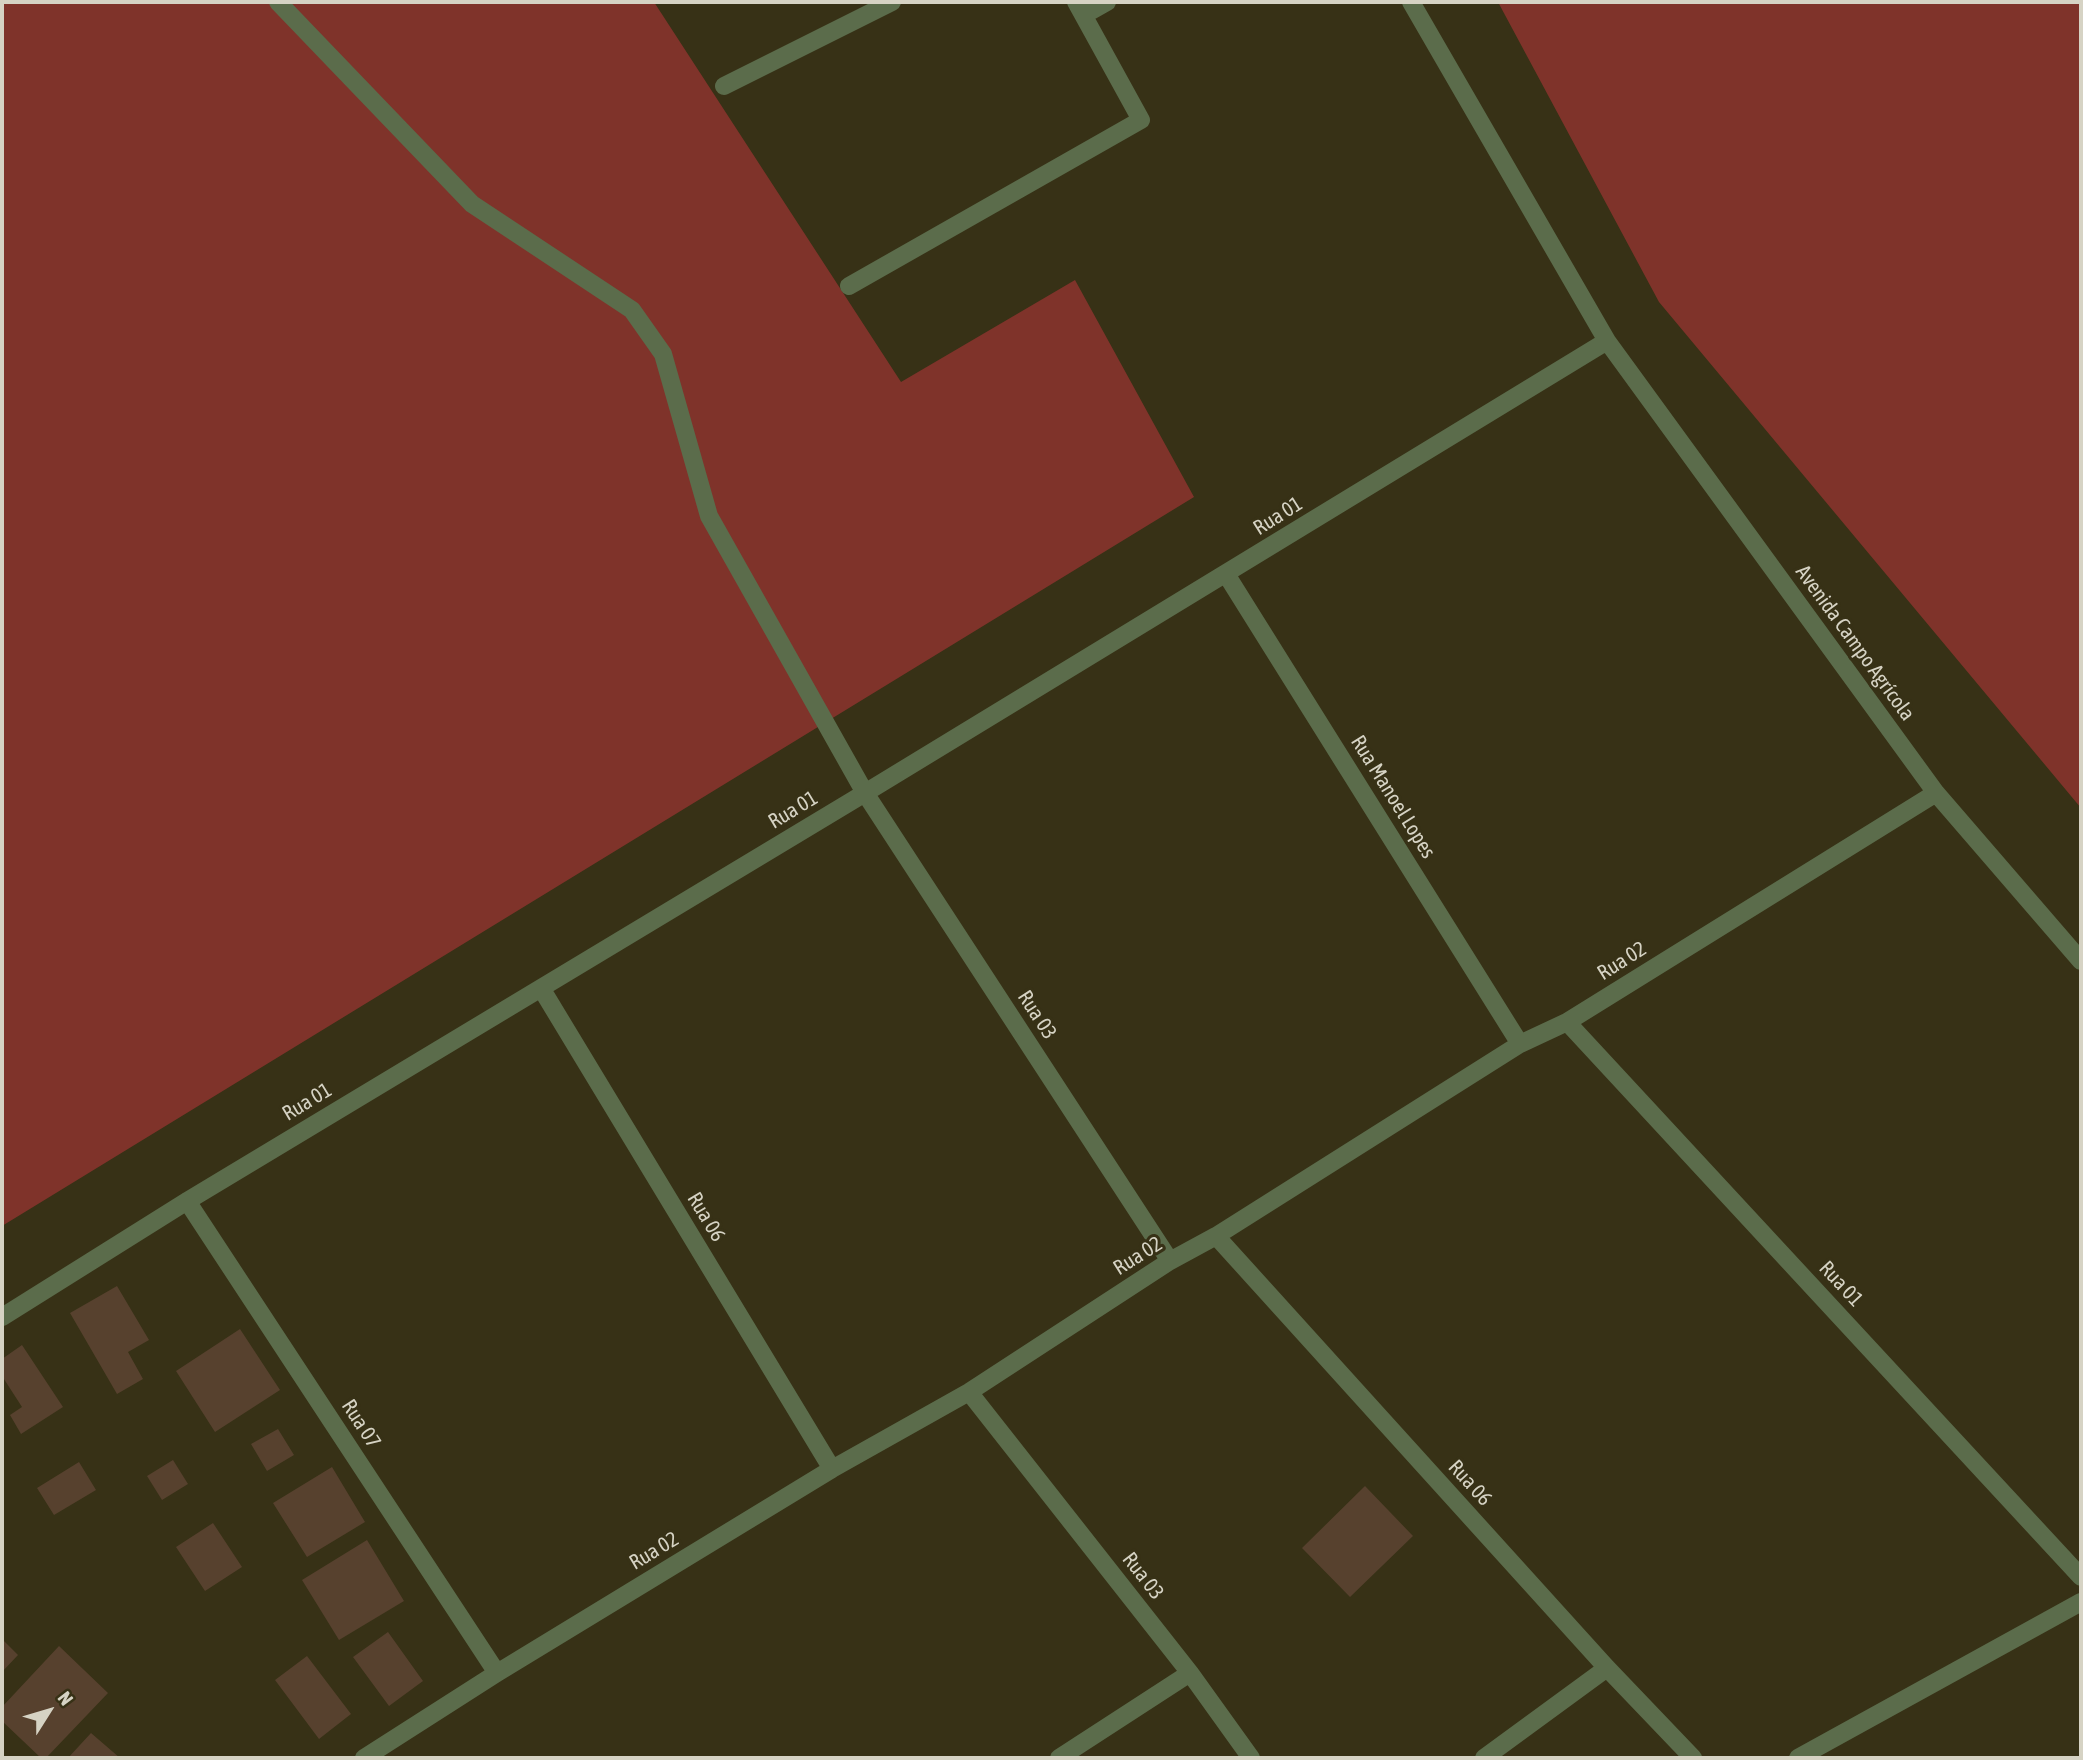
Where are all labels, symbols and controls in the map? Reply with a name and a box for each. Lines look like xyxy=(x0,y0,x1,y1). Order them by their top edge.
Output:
street label: Rua 01 xyxy=(1249,491,1307,541)
street label: Avenida Campo Agrícola xyxy=(1790,560,1920,726)
street label: Rua Manoel Lopes xyxy=(1345,731,1441,863)
street label: Rua 01 xyxy=(764,786,822,834)
street label: Rua 02 xyxy=(1593,936,1651,986)
street label: Rua 03 xyxy=(1012,986,1062,1044)
street label: Rua 01 xyxy=(278,1078,336,1126)
street label: Rua 06 xyxy=(682,1188,730,1246)
street label: Rua 02 xyxy=(1109,1231,1167,1281)
street label: Rua 01 xyxy=(1814,1256,1868,1312)
street label: Rua 07 xyxy=(336,1395,386,1453)
street label: Rua 06 xyxy=(1443,1455,1497,1511)
street label: Rua 02 xyxy=(625,1527,683,1575)
street label: Rua 03 xyxy=(1117,1547,1169,1605)
north arrow xyxy=(14,1676,84,1746)
text: N xyxy=(54,1687,78,1709)

